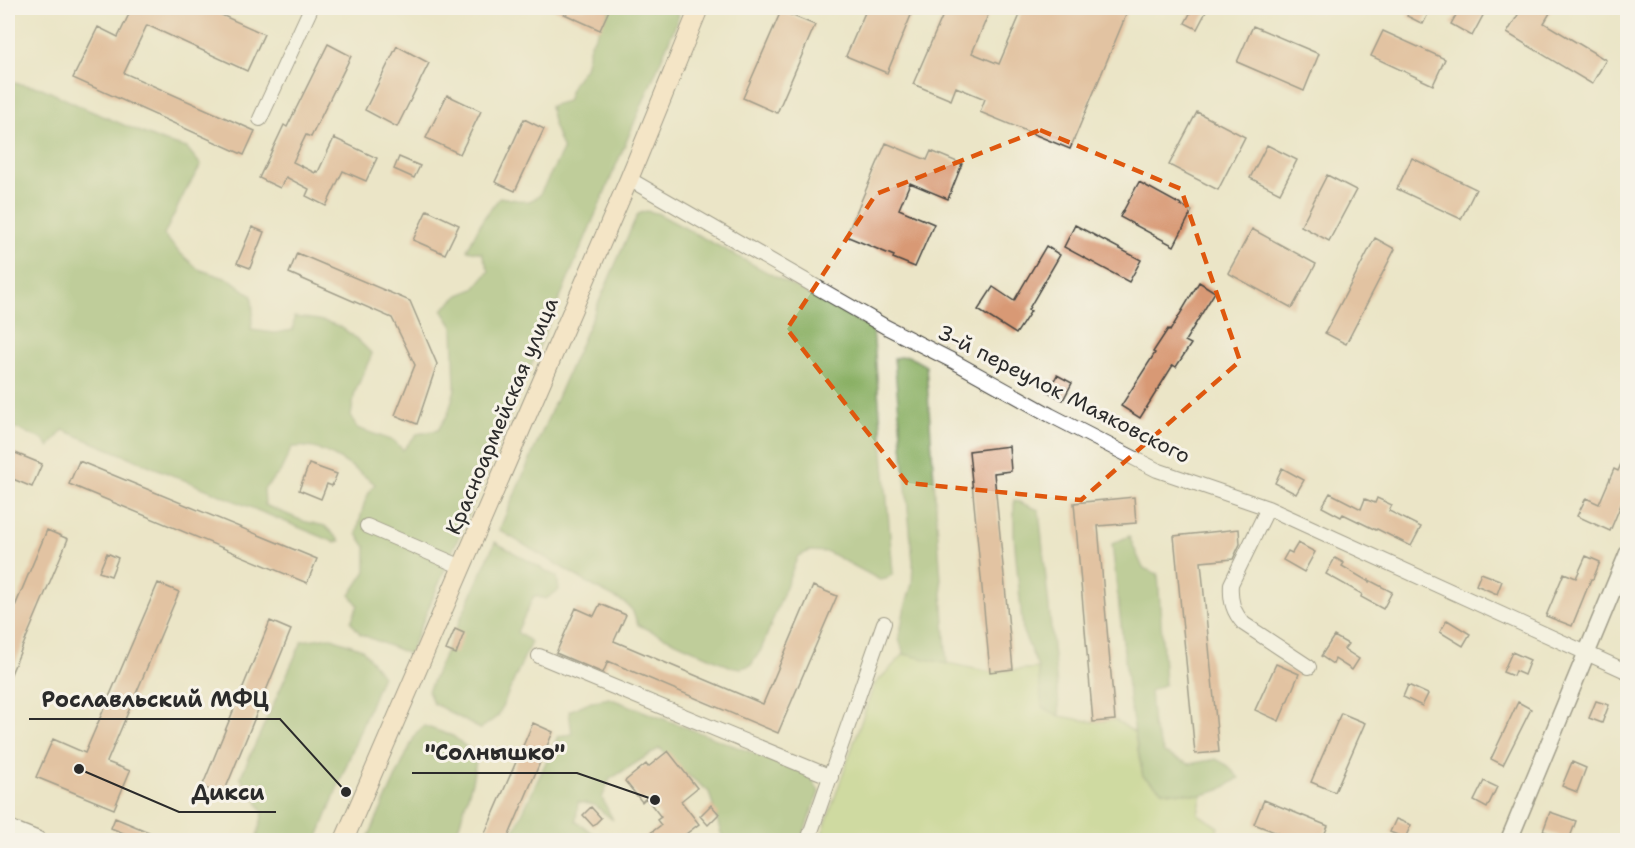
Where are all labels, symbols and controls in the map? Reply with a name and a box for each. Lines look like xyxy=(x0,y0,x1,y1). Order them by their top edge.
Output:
street label: Красноармейская улица xyxy=(439,293,565,539)
street label: 3-й переулок Маяковского xyxy=(933,318,1195,470)
callout: Рославльский МФЦ xyxy=(29,679,280,719)
text: Рославльский МФЦ xyxy=(41,685,269,714)
callout: "Солнышко" xyxy=(412,733,577,773)
text: "Солнышко" xyxy=(424,738,566,767)
callout: Дикси xyxy=(179,772,276,812)
text: Дикси xyxy=(191,778,265,807)

